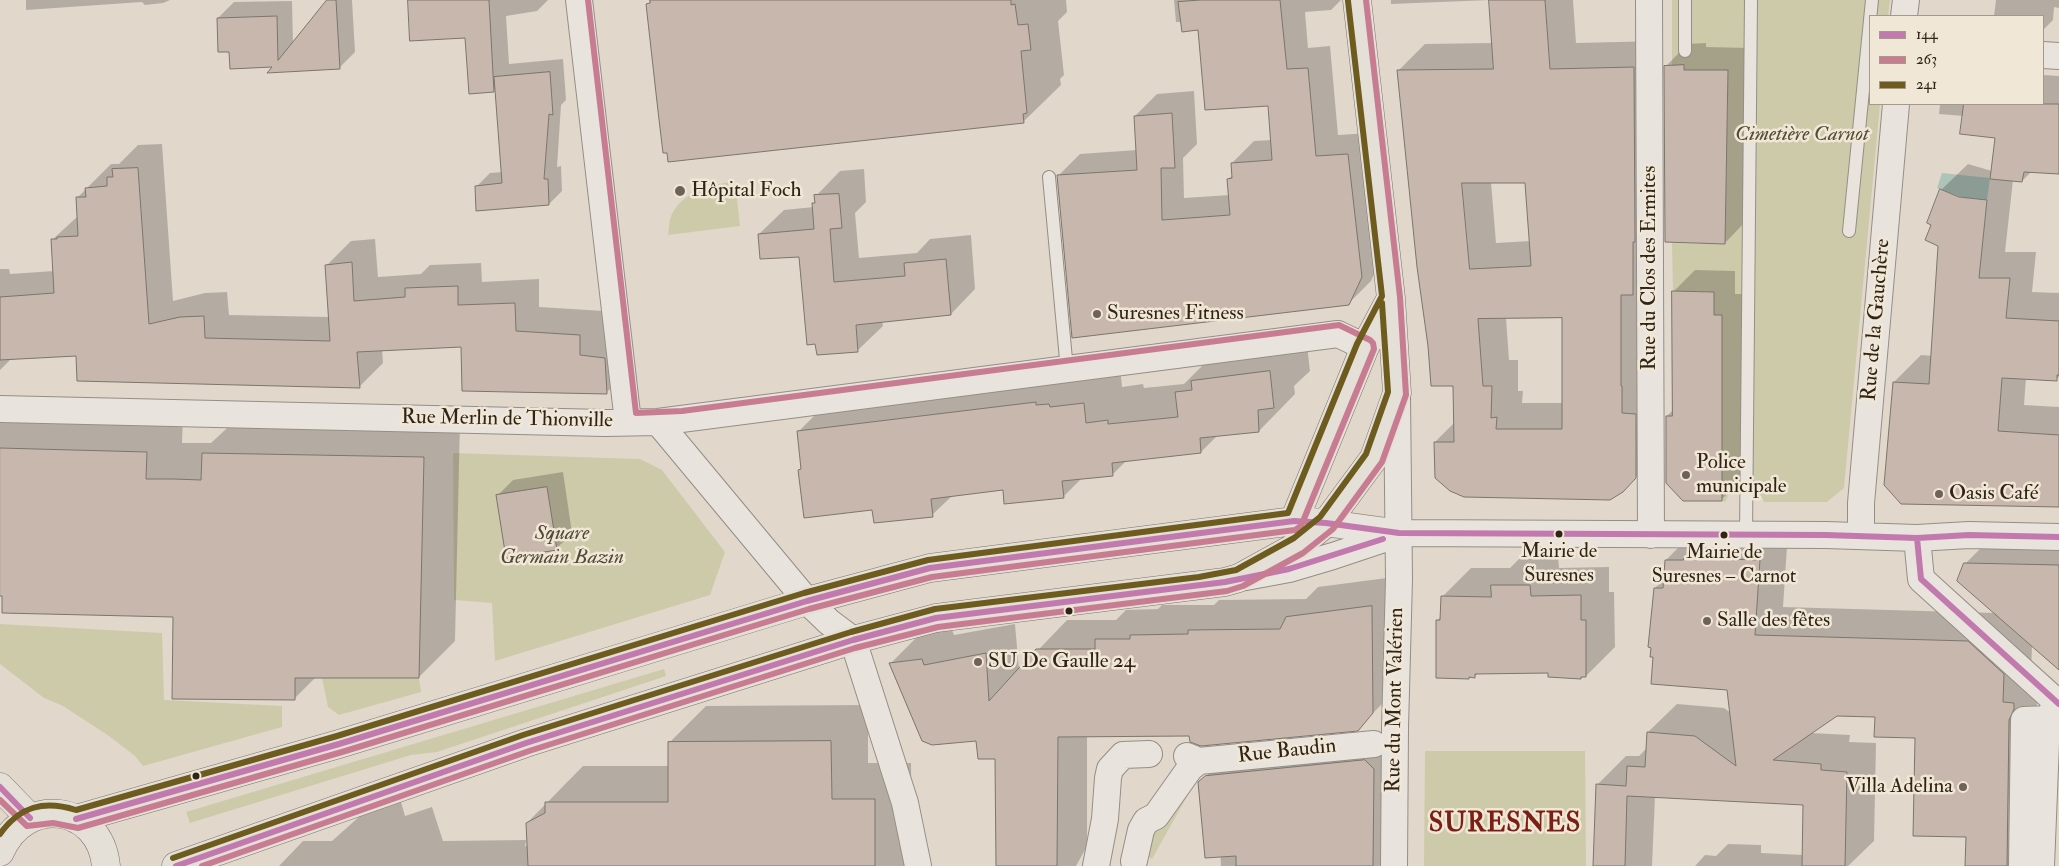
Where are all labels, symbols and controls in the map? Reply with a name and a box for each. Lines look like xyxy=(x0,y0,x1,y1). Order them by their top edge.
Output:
legend xyxy=(1869,15,2044,105)
text: 144 xyxy=(1916,25,1938,44)
text: 263 xyxy=(1916,50,1937,69)
text: 241 xyxy=(1916,75,1937,94)
park label: Cimetière Carnot xyxy=(1735,122,1869,148)
street label: Rue du Clos des Ermites xyxy=(1637,165,1663,371)
place label: Hôpital Foch xyxy=(691,178,802,204)
marker: Hôpital Foch xyxy=(673,184,687,198)
street label: Rue de la Gauchère xyxy=(1857,238,1897,402)
place label: Suresnes Fitness xyxy=(1107,301,1244,327)
marker: Suresnes Fitness xyxy=(1091,308,1103,320)
street label: Rue Merlin de Thionville xyxy=(401,406,613,434)
place label: Police municipale xyxy=(1696,450,1787,500)
marker: Police municipale xyxy=(1680,469,1692,481)
place label: Oasis Café xyxy=(1949,481,2039,507)
marker: Oasis Café xyxy=(1933,488,1945,500)
park label: Square Germain Bazin xyxy=(500,521,624,571)
marker: Mairie de Suresnes xyxy=(1554,529,1564,539)
marker: Mairie de Suresnes – Carnot xyxy=(1719,530,1729,540)
place label: Mairie de Suresnes xyxy=(1521,541,1597,588)
place label: Mairie de Suresnes – Carnot xyxy=(1652,542,1796,589)
unlabelled marker xyxy=(1064,606,1074,616)
street label: Rue du Mont Valérien xyxy=(1382,607,1410,793)
place label: Salle des fêtes xyxy=(1717,608,1830,634)
marker: Salle des fêtes xyxy=(1701,615,1713,627)
place label: SU De Gaulle 24 xyxy=(988,649,1135,675)
marker: SU De Gaulle 24 xyxy=(972,656,984,668)
street label: Rue Baudin xyxy=(1237,734,1337,770)
unlabelled marker xyxy=(191,771,201,781)
place label: Villa Adelina xyxy=(1846,774,1953,800)
marker: Villa Adelina xyxy=(1957,781,1969,793)
district label: SURESNES xyxy=(1428,809,1582,841)

